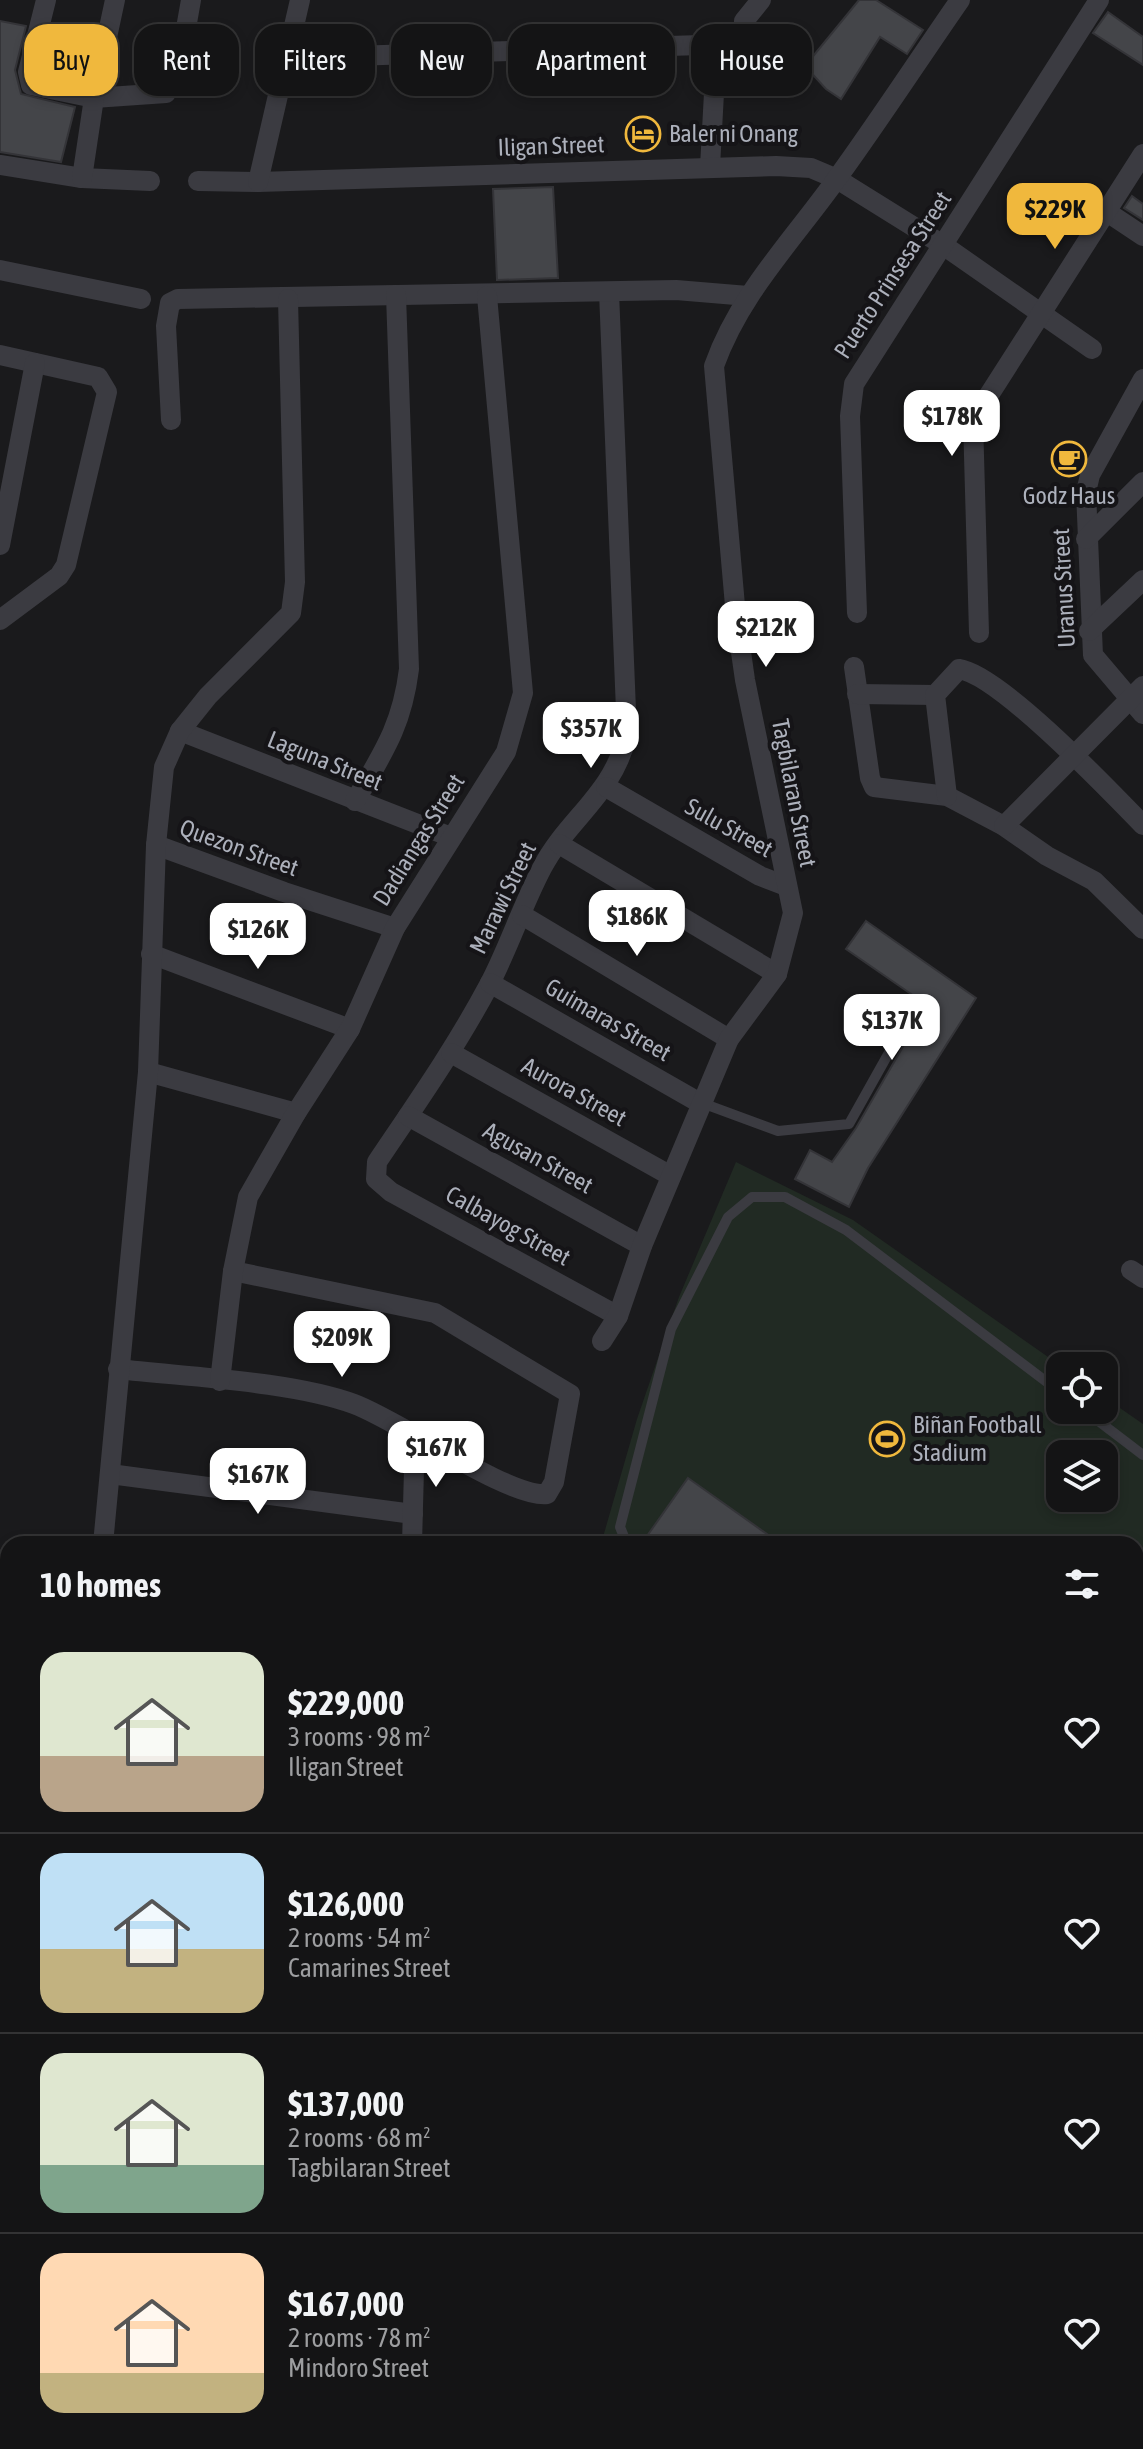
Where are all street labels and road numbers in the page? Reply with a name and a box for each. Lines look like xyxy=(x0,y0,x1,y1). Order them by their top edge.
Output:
street label: Iligan Street xyxy=(497,130,605,161)
street label: Puerto Prinsesa Street xyxy=(829,186,957,363)
street label: Uranus Street xyxy=(1047,528,1080,648)
street label: Tagbilaran Street xyxy=(767,717,822,869)
street label: Laguna Street xyxy=(264,725,386,796)
street label: Dadiangas Street xyxy=(367,769,470,910)
street label: Sulu Street xyxy=(681,793,778,863)
street label: Quezon Street xyxy=(176,814,302,881)
street label: Marawi Street xyxy=(464,838,541,958)
street label: Guimaras Street xyxy=(541,973,676,1066)
street label: Aurora Street xyxy=(517,1052,631,1131)
street label: Agusan Street xyxy=(479,1116,598,1199)
street label: Calbayog Street xyxy=(441,1180,575,1271)

